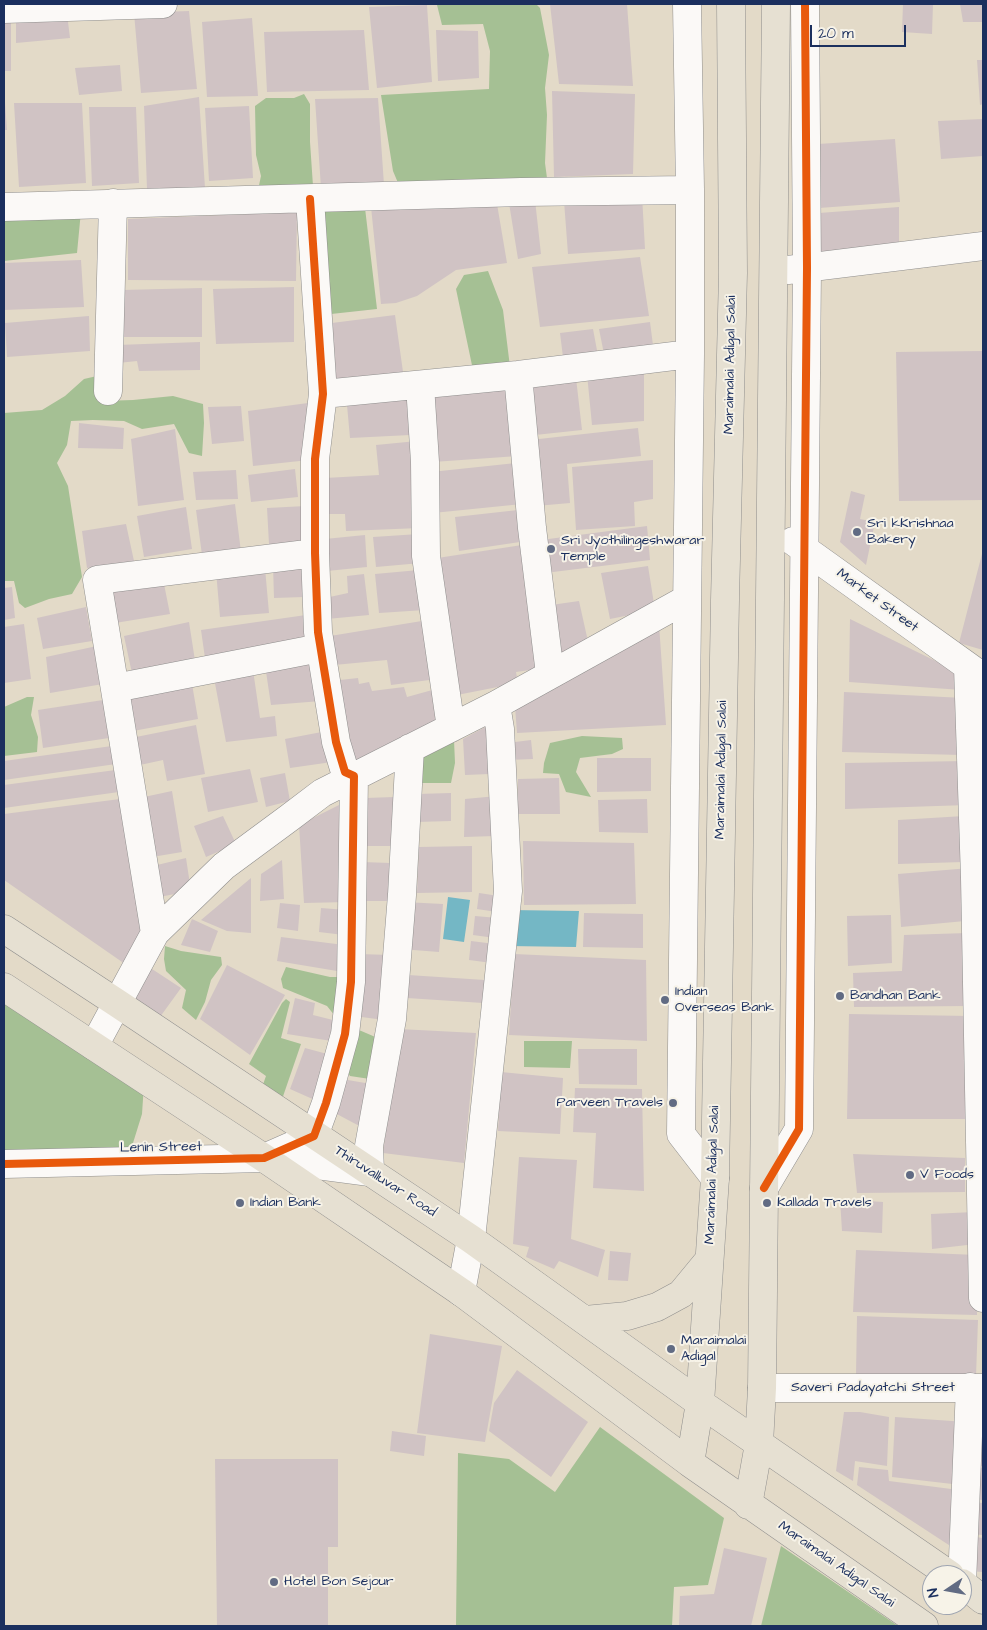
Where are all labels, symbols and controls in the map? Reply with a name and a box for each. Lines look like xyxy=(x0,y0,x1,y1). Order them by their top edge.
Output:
scale bar xyxy=(812,15,908,47)
text: 20 m xyxy=(818,23,854,44)
street label: Maraimalai Adigal Salai xyxy=(721,296,741,434)
place label: Sri kKrishnaa Bakery xyxy=(867,516,954,548)
marker: Sri kKrishnaa Bakery xyxy=(851,526,863,538)
place label: Sri Jyothilingeshwarar Temple xyxy=(561,533,704,566)
marker: Sri Jyothilingeshwarar Temple xyxy=(545,543,557,555)
street label: Market Street xyxy=(833,566,921,636)
street label: Maraimalai Adigal Salai xyxy=(712,701,732,839)
place label: Indian Overseas Bank xyxy=(675,984,774,1016)
place label: Bandhan Bank xyxy=(850,988,941,1004)
marker: Bandhan Bank xyxy=(834,990,846,1002)
marker: Indian Overseas Bank xyxy=(659,994,671,1006)
place label: Parveen Travels xyxy=(557,1095,663,1111)
marker: Parveen Travels xyxy=(667,1097,679,1109)
street label: Maraimalai Adigal Salai xyxy=(702,1105,724,1245)
street label: Lenin Street xyxy=(120,1139,202,1157)
street label: Thiruvalluvar Road xyxy=(331,1143,439,1221)
place label: V Foods xyxy=(920,1167,974,1183)
marker: V Foods xyxy=(904,1169,916,1181)
place label: Indian Bank xyxy=(250,1195,321,1211)
place label: Kallada Travels xyxy=(777,1195,872,1211)
marker: Indian Bank xyxy=(234,1197,246,1209)
marker: Kallada Travels xyxy=(761,1197,773,1209)
place label: Maraimalai Adigal xyxy=(681,1333,746,1365)
marker: Maraimalai Adigal xyxy=(665,1343,677,1355)
street label: Saveri Padayatchi Street xyxy=(791,1380,955,1396)
street label: Maraimalai Adigal Salai xyxy=(774,1518,898,1612)
north arrow xyxy=(922,1565,972,1615)
place label: Hotel Bon Sejour xyxy=(284,1574,394,1590)
marker: Hotel Bon Sejour xyxy=(268,1576,280,1588)
text: N xyxy=(923,1587,944,1599)

